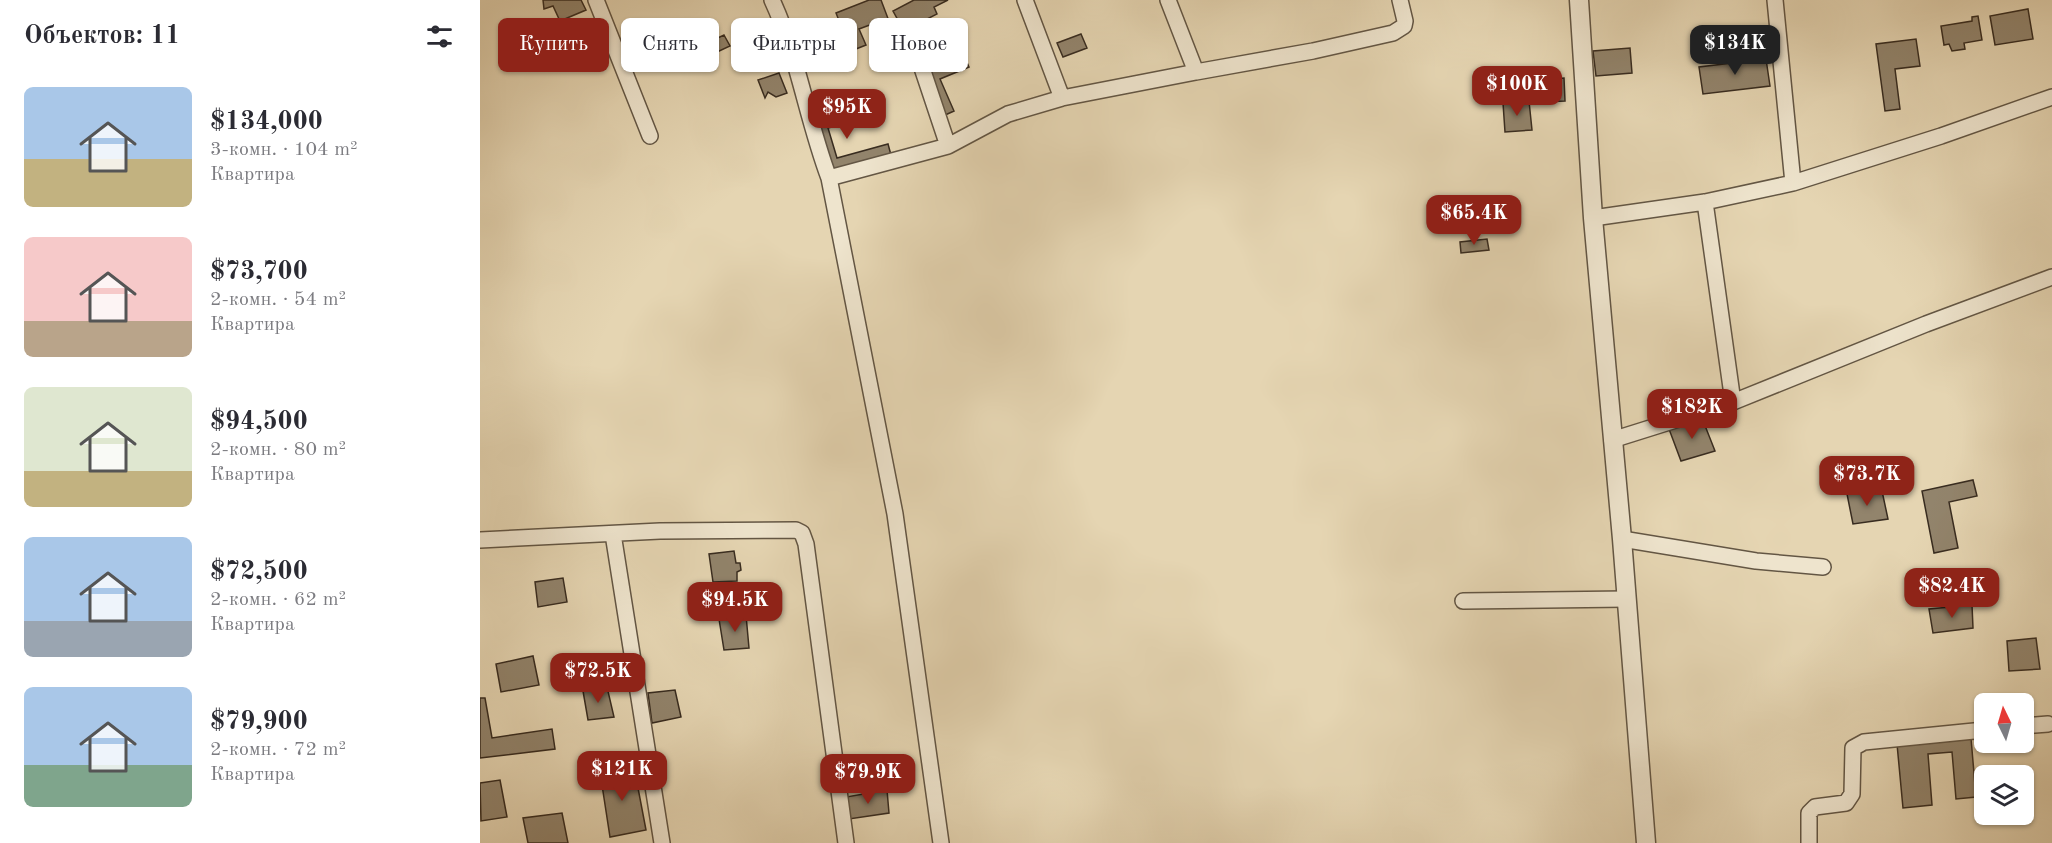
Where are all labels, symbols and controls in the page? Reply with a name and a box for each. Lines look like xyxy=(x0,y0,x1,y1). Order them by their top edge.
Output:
chip: Купить xyxy=(498,18,609,72)
chip: Снять xyxy=(621,18,719,72)
chip: Фильтры xyxy=(731,18,857,72)
chip: Новое xyxy=(869,18,968,72)
icon: filters xyxy=(423,20,456,53)
text: Объектов: 11 xyxy=(24,23,180,49)
pin: $134K xyxy=(1693,25,1777,76)
text: $134K xyxy=(1704,34,1766,54)
pin: $100K xyxy=(1475,66,1559,117)
text: $100K xyxy=(1486,75,1548,95)
pin: $95K xyxy=(811,89,883,140)
text: $95K xyxy=(822,98,872,118)
text: $134,000 xyxy=(210,109,323,135)
icon: home xyxy=(72,111,144,183)
text: 3-комн. · 104 m² xyxy=(210,140,358,160)
text: Квартира xyxy=(210,165,295,185)
pin: $65.4K xyxy=(1425,195,1523,246)
text: $65.4K xyxy=(1440,204,1508,224)
text: $73,700 xyxy=(210,259,308,285)
icon: home xyxy=(72,261,144,333)
text: 2-комн. · 54 m² xyxy=(210,290,346,310)
text: Квартира xyxy=(210,315,295,335)
pin: $182K xyxy=(1650,389,1734,440)
text: $182K xyxy=(1661,398,1723,418)
text: $94,500 xyxy=(210,409,308,435)
icon: home xyxy=(72,411,144,483)
text: 2-комн. · 80 m² xyxy=(210,440,346,460)
pin: $73.7K xyxy=(1818,456,1916,507)
text: Квартира xyxy=(210,465,295,485)
text: $73.7K xyxy=(1833,465,1901,485)
text: $72,500 xyxy=(210,559,308,585)
icon: home xyxy=(72,561,144,633)
pin: $82.4K xyxy=(1903,568,2001,619)
text: $82.4K xyxy=(1918,577,1986,597)
pin: $94.5K xyxy=(686,582,784,633)
text: 2-комн. · 62 m² xyxy=(210,590,346,610)
text: $94.5K xyxy=(701,591,769,611)
text: Квартира xyxy=(210,615,295,635)
pin: $72.5K xyxy=(549,653,647,704)
text: $72.5K xyxy=(564,662,632,682)
north arrow xyxy=(1974,693,2034,753)
map controls xyxy=(1974,693,2034,825)
text: $79,900 xyxy=(210,709,308,735)
icon: home xyxy=(72,711,144,783)
text: 2-комн. · 72 m² xyxy=(210,740,346,760)
pin: $121K xyxy=(580,751,664,802)
pin: $79.9K xyxy=(819,754,917,805)
text: $121K xyxy=(591,760,653,780)
text: $79.9K xyxy=(834,763,902,783)
text: Квартира xyxy=(210,765,295,785)
button: layers xyxy=(1974,765,2034,825)

